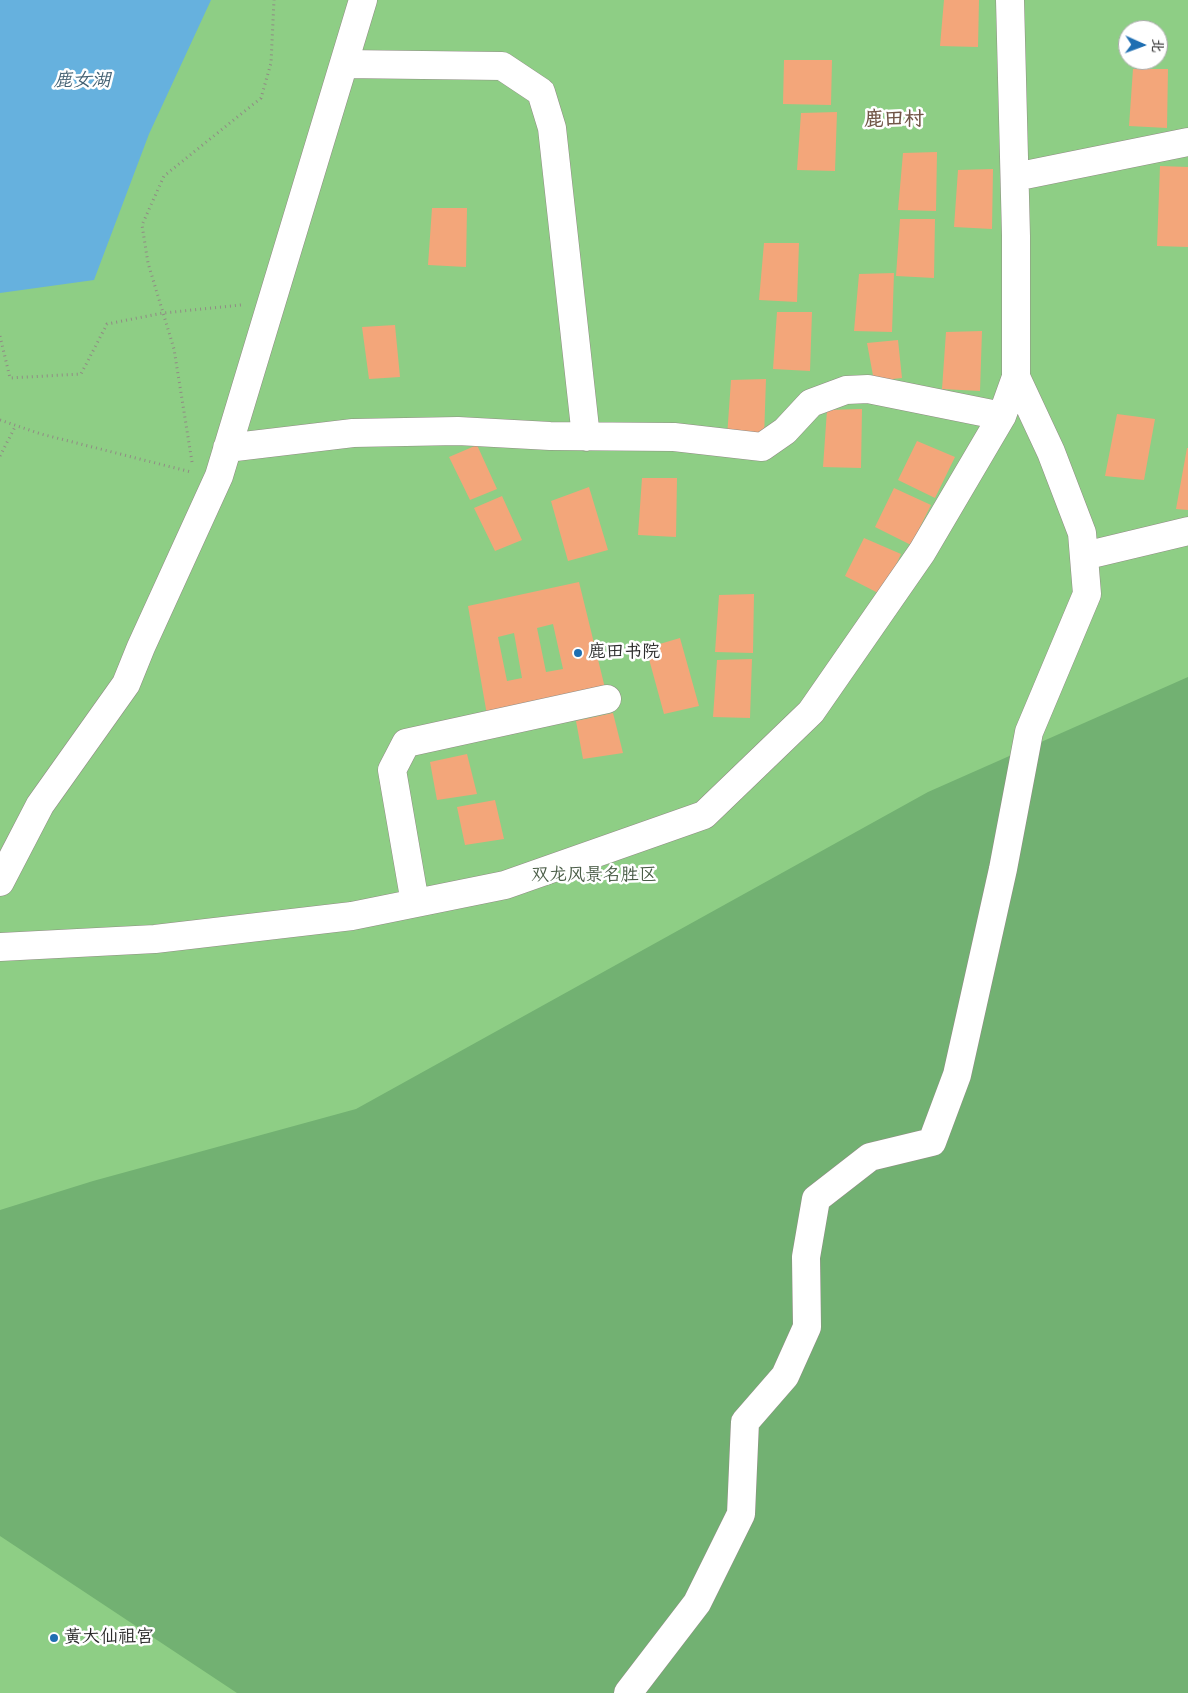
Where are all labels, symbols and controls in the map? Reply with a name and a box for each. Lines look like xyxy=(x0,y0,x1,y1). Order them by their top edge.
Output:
north arrow xyxy=(1118,20,1168,70)
text: 北 xyxy=(1147,38,1167,53)
water label: 鹿女湖 xyxy=(54,71,110,93)
district label: 鹿田村 xyxy=(864,109,924,133)
place label: 鹿田书院 xyxy=(588,642,660,664)
marker: 鹿田书院 xyxy=(572,647,584,659)
park label: 双龙风景名胜区 xyxy=(531,865,657,887)
place label: 黄大仙祖宫 xyxy=(64,1627,154,1649)
marker: 黄大仙祖宫 xyxy=(48,1632,60,1644)

